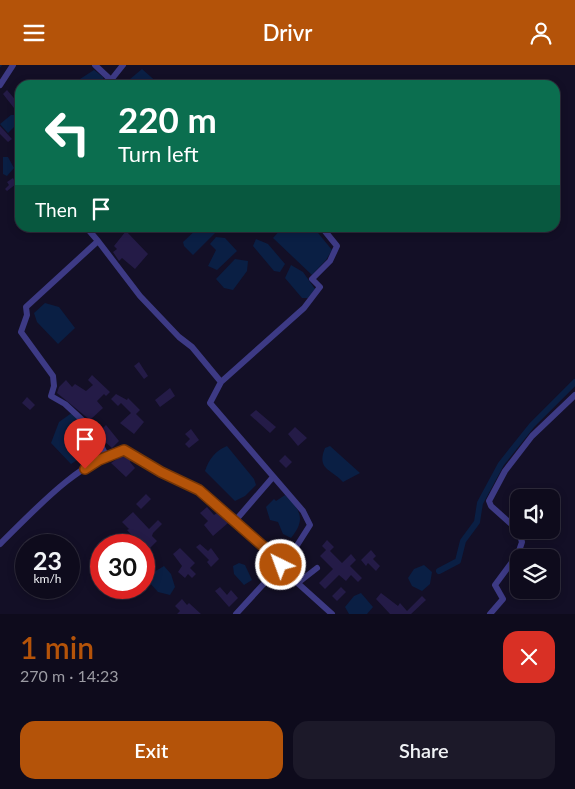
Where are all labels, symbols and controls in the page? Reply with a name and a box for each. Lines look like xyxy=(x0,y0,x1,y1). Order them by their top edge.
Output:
icon: menu xyxy=(20,19,48,47)
text: Drivr xyxy=(263,19,312,46)
icon: person xyxy=(527,19,555,47)
text: 220 m xyxy=(118,98,217,140)
icon: left xyxy=(35,100,100,165)
text: Turn left xyxy=(118,140,199,167)
icon: arrive xyxy=(87,195,115,223)
text: Then xyxy=(35,198,77,221)
pin xyxy=(64,418,106,469)
icon: arrive xyxy=(71,425,99,453)
map controls xyxy=(510,489,560,599)
button: sound xyxy=(510,489,560,539)
speed limit sign: 30 xyxy=(90,534,155,599)
position arrow xyxy=(254,538,306,590)
text: 23 xyxy=(33,545,62,575)
button: layers xyxy=(510,549,560,599)
text: km/h xyxy=(33,571,62,586)
text: 1 min xyxy=(20,629,94,665)
button: close xyxy=(503,631,555,683)
text: 270 m · 14:23 xyxy=(20,666,119,685)
button: Exit xyxy=(20,721,283,779)
button: Share xyxy=(293,721,555,779)

